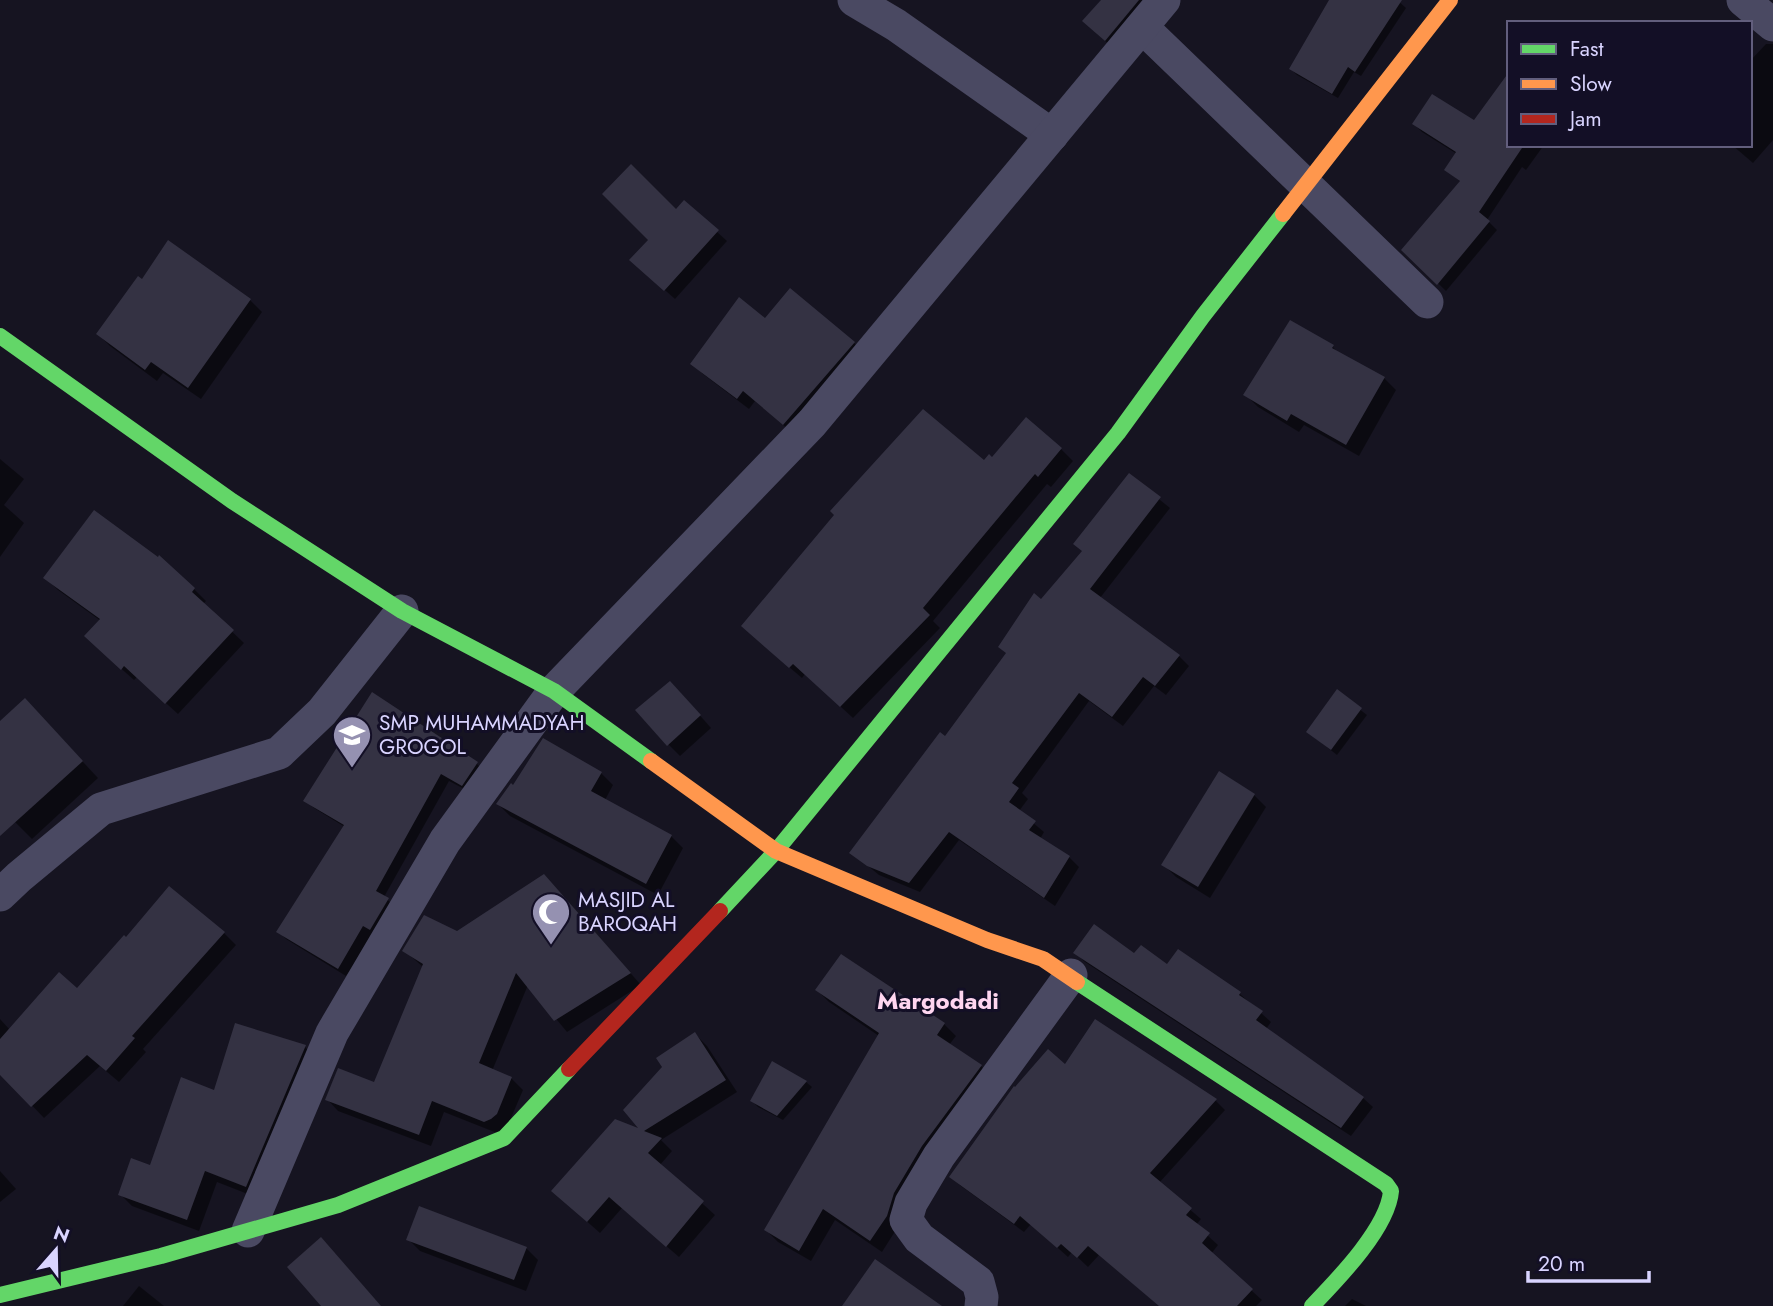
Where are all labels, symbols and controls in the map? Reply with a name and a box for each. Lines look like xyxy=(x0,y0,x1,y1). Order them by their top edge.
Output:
legend xyxy=(1507,21,1752,147)
text: Fast xyxy=(1570,34,1603,64)
text: Slow xyxy=(1570,69,1612,99)
text: Jam xyxy=(1567,104,1602,134)
place label: SMP MUHAMMADYAH GROGOL xyxy=(379,708,584,762)
school or university icon: SMP MUHAMMADYAH GROGOL xyxy=(331,714,373,769)
place label: MASJID AL BAROQAH xyxy=(578,885,677,939)
mosque icon: MASJID AL BAROQAH xyxy=(530,891,572,946)
district label: Margodadi xyxy=(877,983,999,1018)
north arrow xyxy=(21,1215,91,1285)
text: N xyxy=(50,1219,73,1250)
scale bar xyxy=(1528,1240,1649,1284)
text: 20 m xyxy=(1538,1249,1585,1279)

